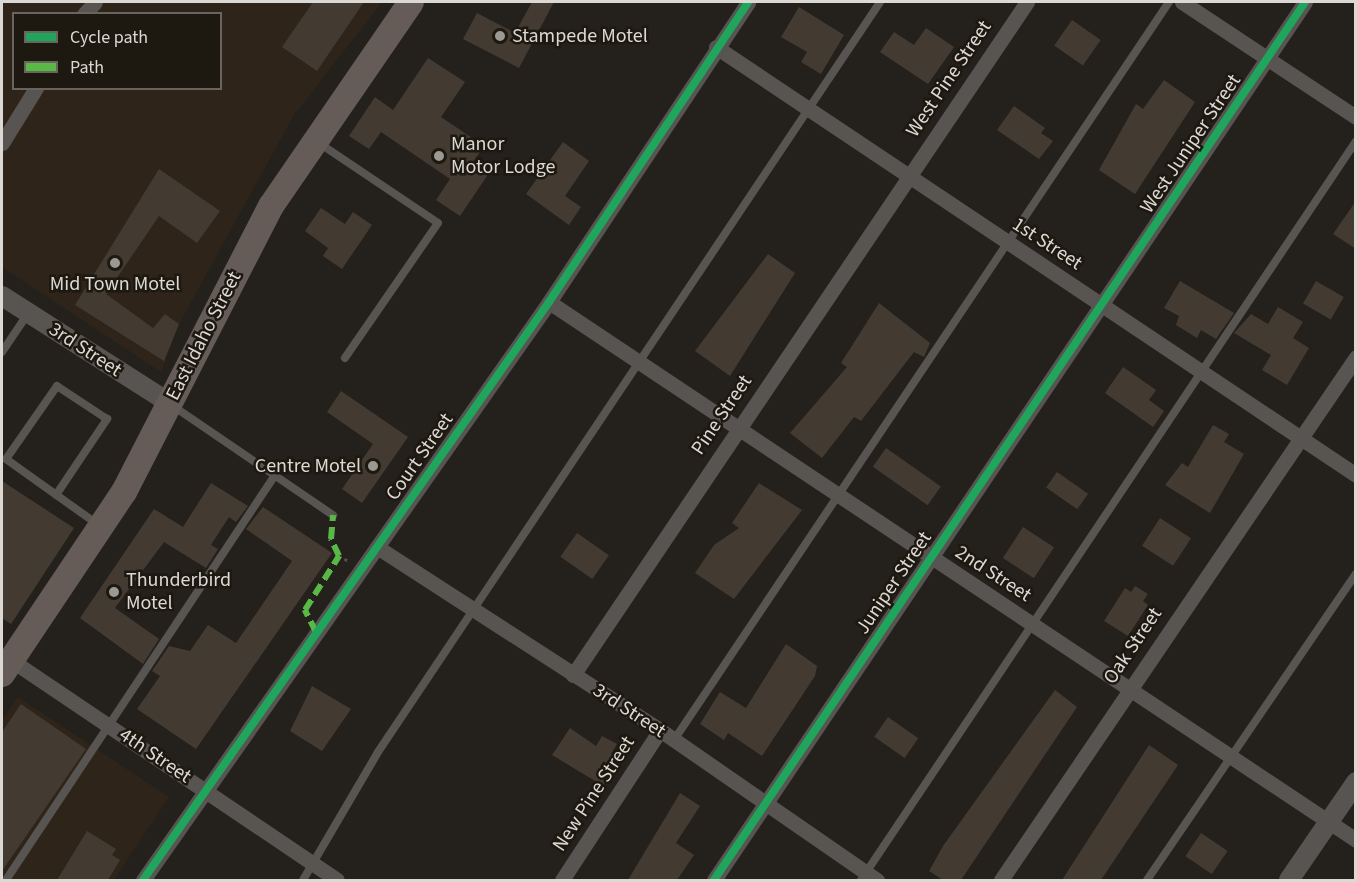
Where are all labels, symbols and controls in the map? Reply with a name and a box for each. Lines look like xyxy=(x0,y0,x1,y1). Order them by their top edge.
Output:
legend xyxy=(12,12,222,90)
street label: West Pine Street xyxy=(901,16,997,142)
place label: Stampede Motel xyxy=(512,24,648,48)
text: Cycle path xyxy=(70,25,148,50)
marker: Stampede Motel xyxy=(493,29,507,43)
text: Path xyxy=(70,55,104,80)
street label: West Juniper Street xyxy=(1136,70,1246,218)
place label: Manor Motor Lodge xyxy=(451,132,555,179)
marker: Manor Motor Lodge xyxy=(432,149,446,163)
street label: 1st Street xyxy=(1007,212,1087,276)
marker: Mid Town Motel xyxy=(108,256,122,270)
street label: East Idaho Street xyxy=(161,267,247,405)
place label: Mid Town Motel xyxy=(50,272,180,296)
street label: 3rd Street xyxy=(44,318,126,382)
street label: Pine Street xyxy=(687,370,757,460)
street label: Court Street xyxy=(381,409,459,505)
place label: Centre Motel xyxy=(255,454,361,478)
marker: Centre Motel xyxy=(366,459,380,473)
street label: Juniper Street xyxy=(851,527,937,639)
street label: 2nd Street xyxy=(950,540,1036,608)
place label: Thunderbird Motel xyxy=(126,568,231,615)
marker: Thunderbird Motel xyxy=(107,585,121,599)
street label: Oak Street xyxy=(1099,603,1167,689)
street label: 3rd Street xyxy=(588,679,670,743)
street label: 4th Street xyxy=(114,723,196,789)
street label: New Pine Street xyxy=(548,732,640,856)

